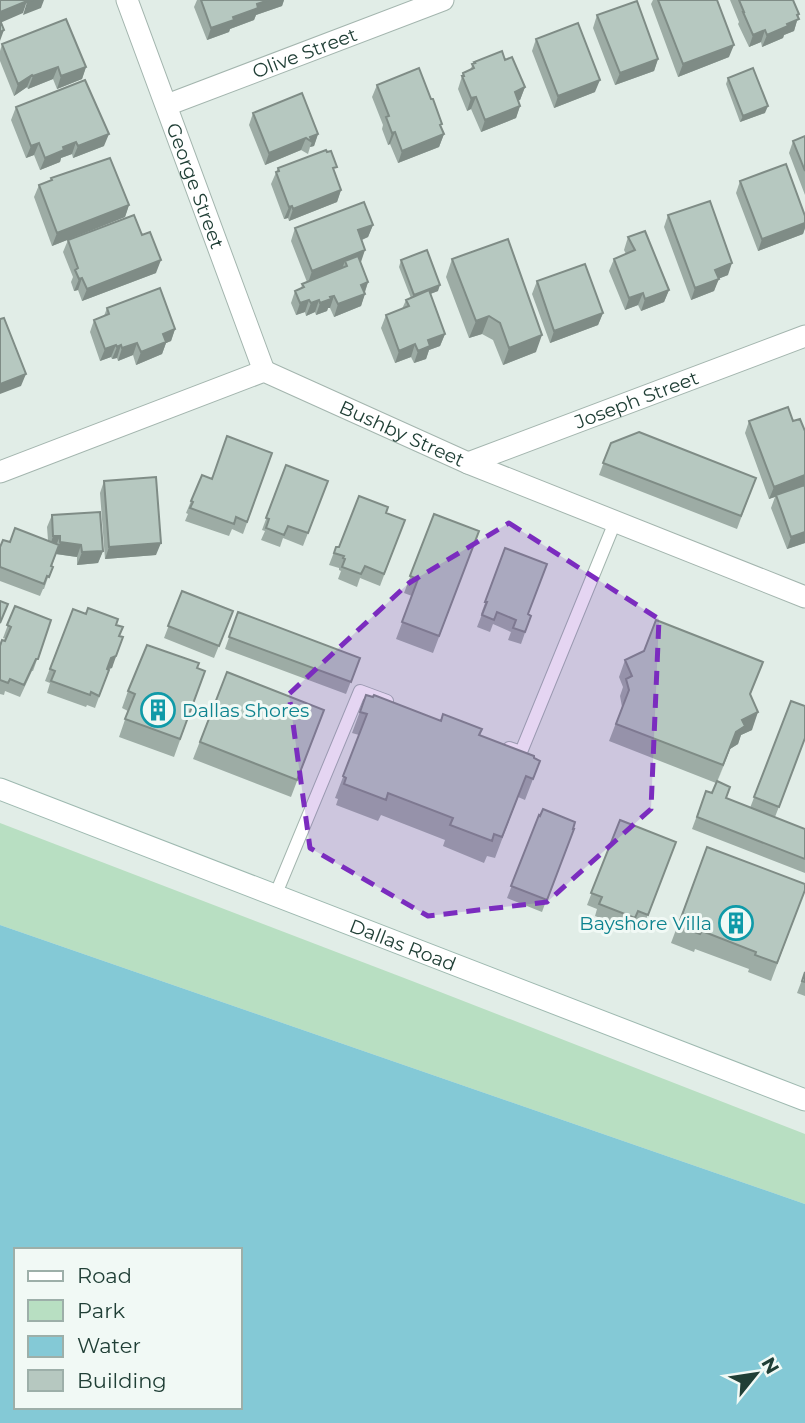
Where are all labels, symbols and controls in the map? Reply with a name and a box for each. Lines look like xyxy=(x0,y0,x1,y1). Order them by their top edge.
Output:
street label: Olive Street xyxy=(249,22,360,83)
street label: George Street xyxy=(162,120,229,252)
street label: Joseph Street xyxy=(570,366,702,434)
street label: Bushby Street xyxy=(336,395,468,471)
building icon: Dallas Shores xyxy=(139,691,177,729)
place label: Dallas Shores xyxy=(182,699,309,722)
building icon: Bayshore Villa xyxy=(717,904,755,942)
place label: Bayshore Villa xyxy=(579,912,712,935)
street label: Dallas Road xyxy=(346,914,460,976)
legend xyxy=(14,1248,242,1409)
text: Road xyxy=(77,1263,132,1288)
text: Park xyxy=(77,1298,125,1323)
text: Water xyxy=(77,1333,141,1358)
north arrow xyxy=(721,1339,791,1409)
text: N xyxy=(756,1353,784,1378)
text: Building xyxy=(77,1368,167,1393)

